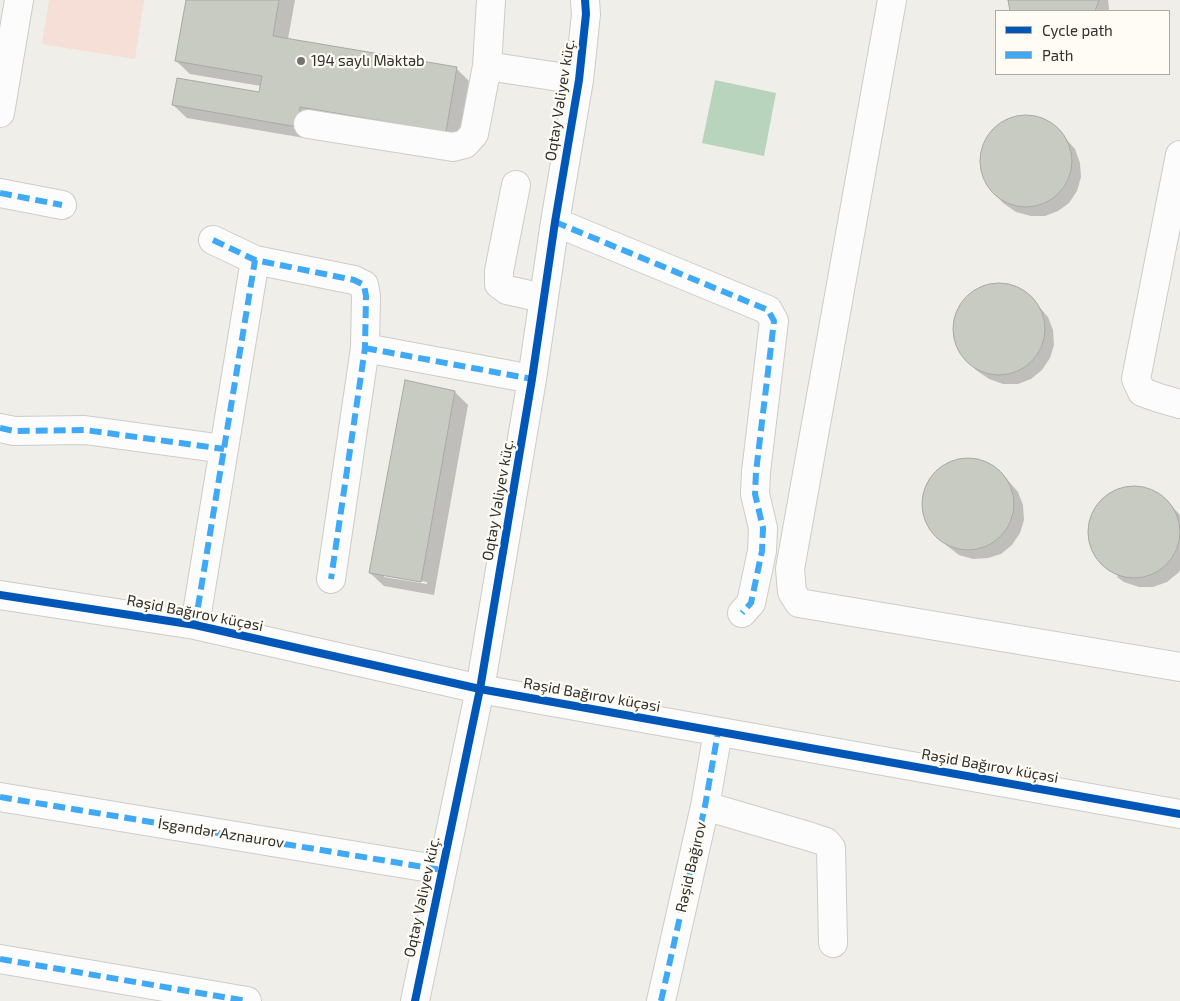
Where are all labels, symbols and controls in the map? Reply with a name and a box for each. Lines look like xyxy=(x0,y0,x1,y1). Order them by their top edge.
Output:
legend xyxy=(995,10,1170,75)
text: Cycle path xyxy=(1042,21,1113,39)
street label: Oqtay Vəliyev küç. xyxy=(541,38,579,162)
text: Path xyxy=(1042,46,1073,64)
place label: 194 saylı Məktəb xyxy=(311,52,425,70)
marker: 194 saylı Məktəb xyxy=(295,55,307,67)
street label: Oqtay Vəliyev küç. xyxy=(478,438,518,562)
street label: Rəşid Bağırov küçəsi xyxy=(125,591,265,635)
street label: Rəşid Bağırov küçəsi xyxy=(522,674,662,716)
street label: Rəşid Bağırov küçəsi xyxy=(920,745,1060,787)
street label: İsgəndər Aznaurov xyxy=(157,814,285,852)
street label: Rəşid Bağırov xyxy=(672,820,710,914)
street label: Oqtay Vəliyev küç. xyxy=(400,835,444,959)

